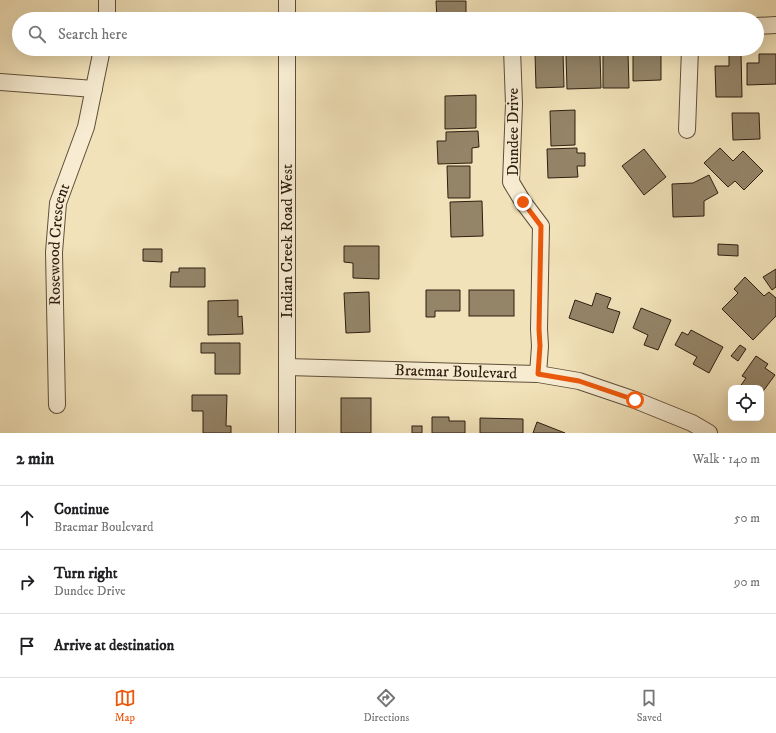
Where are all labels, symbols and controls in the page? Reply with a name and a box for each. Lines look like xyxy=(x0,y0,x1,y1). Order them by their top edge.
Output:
search box xyxy=(12,12,764,56)
icon: search xyxy=(26,23,48,45)
text: Search here xyxy=(58,25,127,44)
street label: Dundee Drive xyxy=(503,88,523,176)
street label: Indian Creek Road West xyxy=(277,164,297,318)
street label: Rosewood Crescent xyxy=(44,181,74,306)
route end xyxy=(514,193,532,211)
street label: Braemar Boulevard xyxy=(394,360,517,383)
map controls xyxy=(728,385,764,421)
button: locate xyxy=(728,385,764,421)
route start xyxy=(626,391,644,409)
text: 2 min xyxy=(16,448,54,470)
text: Walk · 140 m xyxy=(692,451,760,467)
text: Continue xyxy=(54,500,109,519)
icon: ahead xyxy=(16,507,38,529)
text: 50 m xyxy=(734,510,760,526)
text: Braemar Boulevard xyxy=(54,519,153,535)
text: Turn right xyxy=(54,564,117,583)
icon: right xyxy=(16,571,38,593)
text: 90 m xyxy=(734,574,760,590)
text: Dundee Drive xyxy=(54,583,126,599)
icon: arrive xyxy=(16,635,38,657)
text: Arrive at destination xyxy=(54,636,174,655)
tab: Map xyxy=(114,687,136,725)
tab: Directions xyxy=(364,687,409,725)
tab: Saved xyxy=(637,687,662,725)

